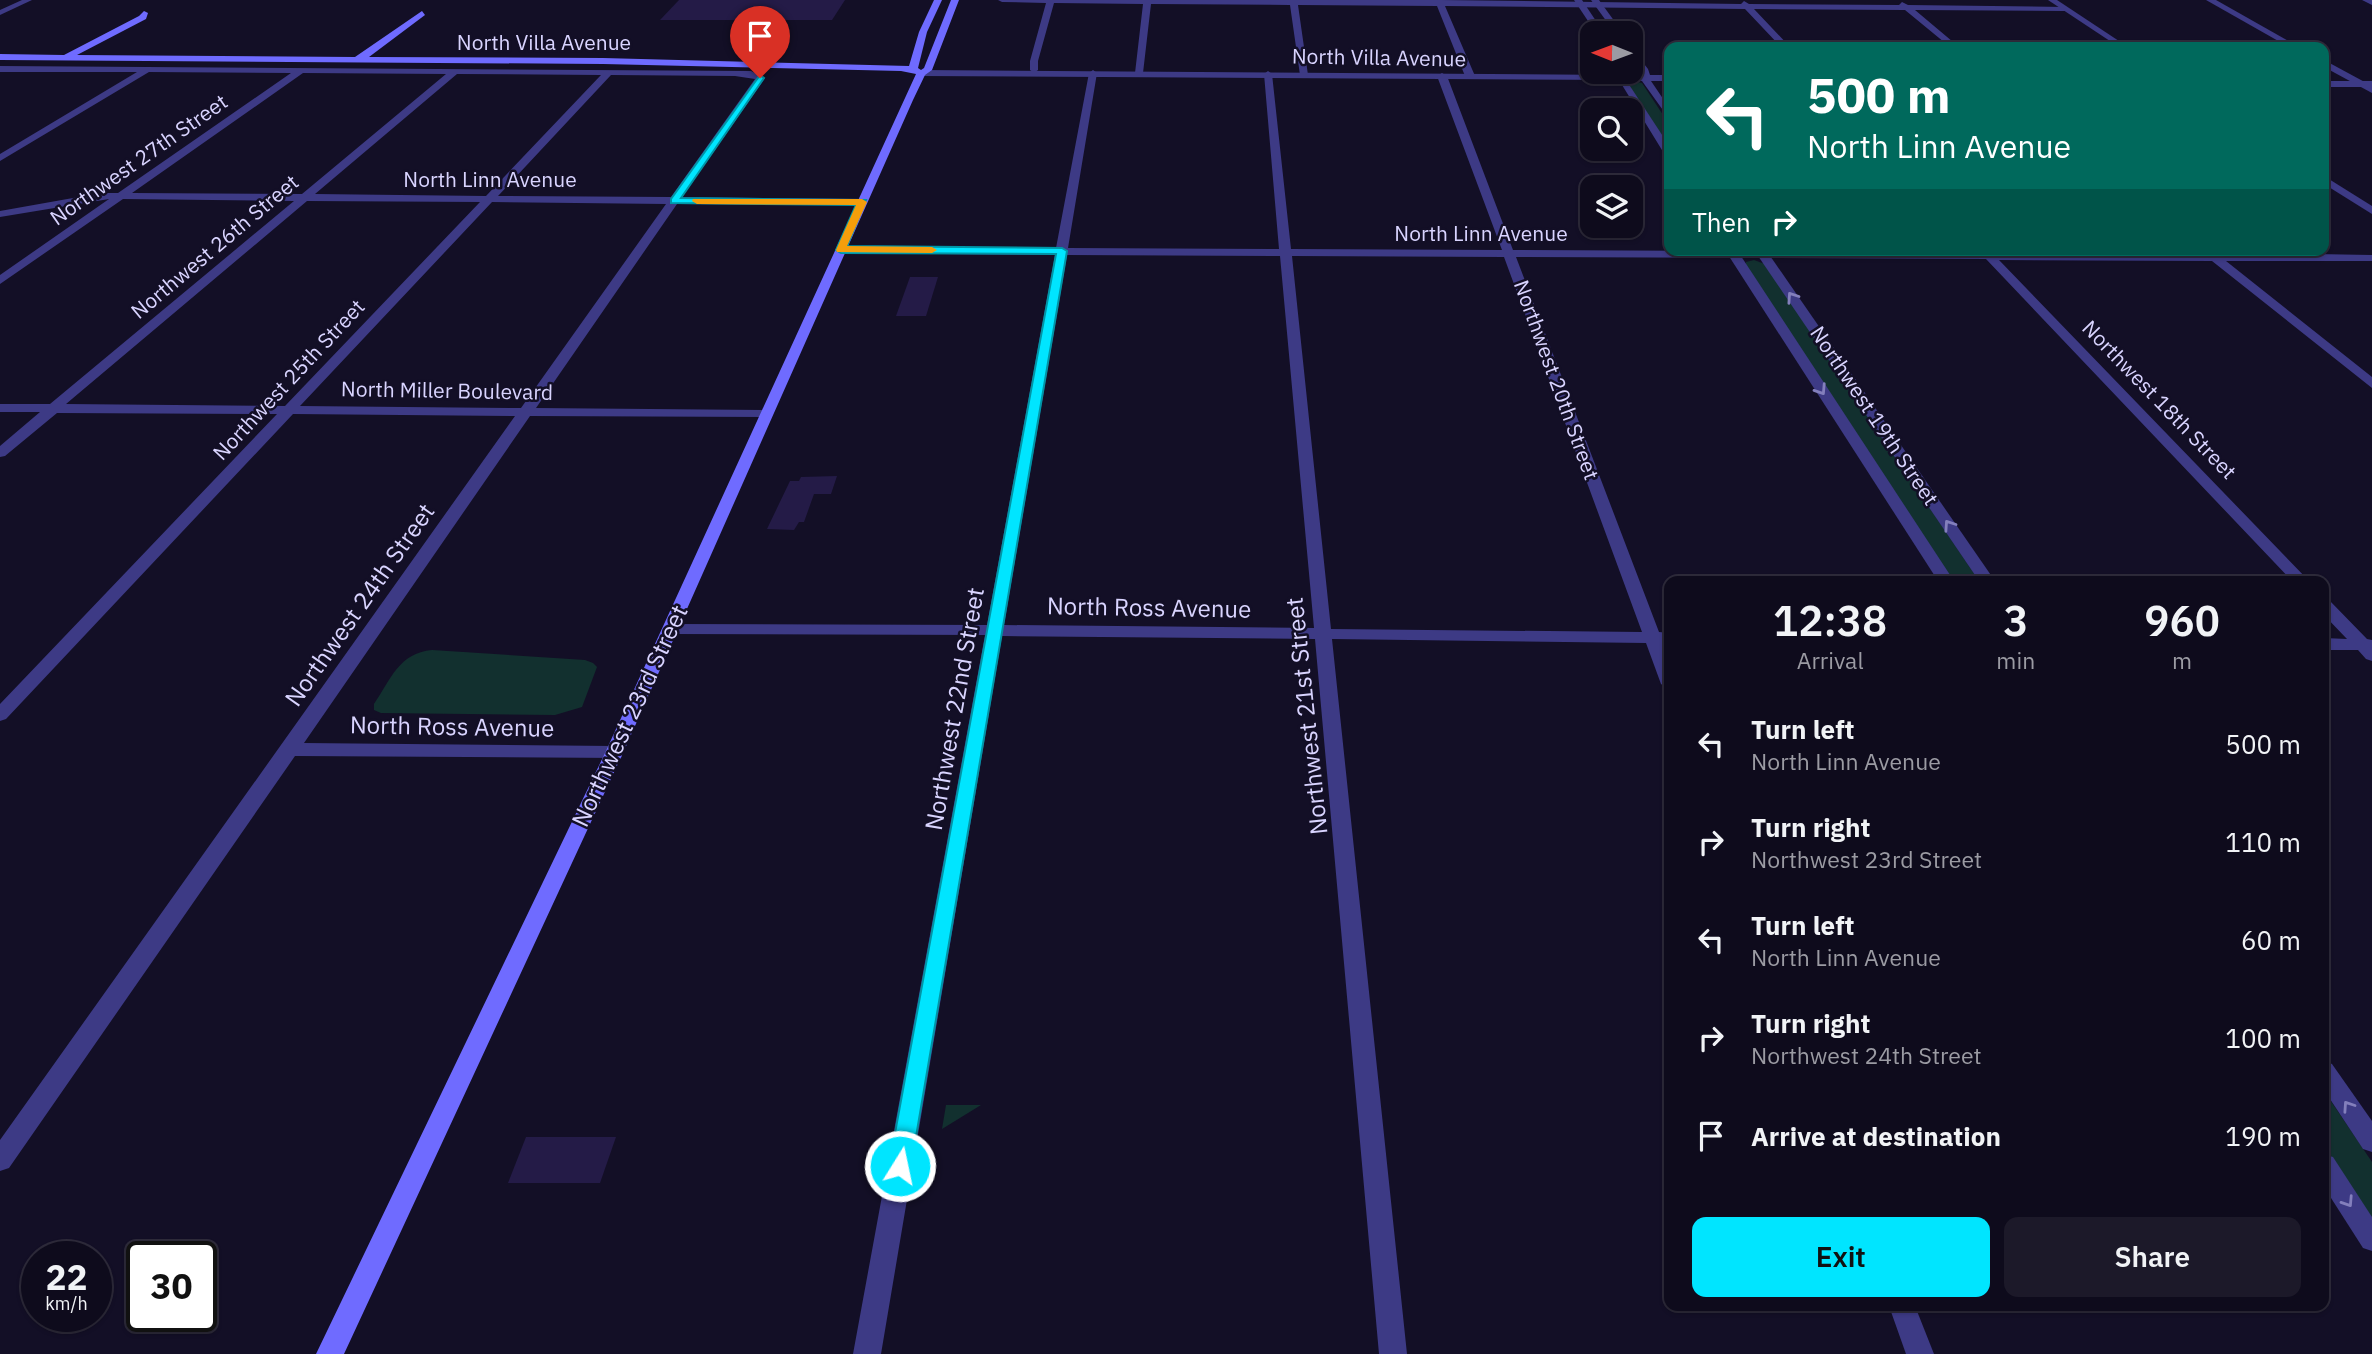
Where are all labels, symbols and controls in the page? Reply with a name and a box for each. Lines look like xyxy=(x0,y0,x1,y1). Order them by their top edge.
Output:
pin xyxy=(730,6,790,78)
icon: arrive xyxy=(741,17,779,55)
north arrow xyxy=(1580,21,1643,84)
map controls xyxy=(1580,21,1643,238)
street label: North Villa Avenue xyxy=(457,28,631,56)
street label: North Villa Avenue xyxy=(1292,41,1466,73)
text: 500 m xyxy=(1807,63,1951,126)
icon: left xyxy=(1692,70,1783,161)
street label: Northwest 27th Street xyxy=(44,87,233,231)
button: search xyxy=(1580,98,1643,161)
text: North Linn Avenue xyxy=(1807,125,2071,167)
street label: North Linn Avenue xyxy=(403,165,577,193)
street label: Northwest 26th Street xyxy=(125,168,304,325)
button: layers xyxy=(1580,175,1643,238)
icon: right xyxy=(1765,203,1803,241)
text: Then xyxy=(1692,205,1751,239)
street label: North Linn Avenue xyxy=(1394,219,1568,247)
street label: Northwest 20th Street xyxy=(1508,276,1606,483)
one-way arrow xyxy=(1788,292,1800,305)
street label: Northwest 25th Street xyxy=(206,293,370,466)
street label: Northwest 18th Street xyxy=(2076,314,2243,485)
street label: Northwest 19th Street xyxy=(1804,320,1945,511)
street label: North Miller Boulevard xyxy=(341,374,553,406)
one-way arrow xyxy=(1813,382,1826,395)
street label: Northwest 24th Street xyxy=(277,497,441,712)
one-way arrow xyxy=(1944,520,1957,533)
street label: Northwest 22nd Street xyxy=(917,585,991,833)
street label: North Ross Avenue xyxy=(1046,589,1252,625)
text: 12:38 xyxy=(1773,593,1887,648)
text: 3 xyxy=(2003,593,2028,648)
text: 960 xyxy=(2144,593,2220,648)
street label: Northwest 21st Street xyxy=(1278,596,1334,836)
street label: Northwest 23rd Street xyxy=(564,599,695,832)
text: Arrival xyxy=(1797,645,1864,675)
text: min xyxy=(1996,645,2035,675)
text: m xyxy=(2172,645,2192,675)
street label: North Ross Avenue xyxy=(349,708,555,744)
text: Turn left xyxy=(1751,712,1854,746)
icon: left xyxy=(1692,725,1730,763)
text: 500 m xyxy=(2225,727,2301,761)
text: North Linn Avenue xyxy=(1751,746,1941,776)
text: Turn right xyxy=(1751,810,1870,844)
icon: right xyxy=(1692,823,1730,861)
text: 110 m xyxy=(2225,825,2301,859)
text: Northwest 23rd Street xyxy=(1751,844,1982,874)
text: Turn left xyxy=(1751,908,1854,942)
icon: left xyxy=(1692,921,1730,959)
text: 60 m xyxy=(2241,923,2301,957)
text: North Linn Avenue xyxy=(1751,942,1941,972)
text: Turn right xyxy=(1751,1006,1870,1040)
icon: right xyxy=(1692,1019,1730,1057)
text: 100 m xyxy=(2225,1021,2301,1055)
text: Northwest 24th Street xyxy=(1751,1040,1982,1070)
one-way arrow xyxy=(2343,1101,2356,1114)
icon: arrive xyxy=(1692,1117,1730,1155)
text: Arrive at destination xyxy=(1751,1119,2001,1153)
text: 190 m xyxy=(2225,1119,2301,1153)
position arrow xyxy=(863,1129,937,1203)
one-way arrow xyxy=(2340,1194,2352,1207)
button: Exit xyxy=(1692,1217,1990,1297)
button: Share xyxy=(2004,1217,2301,1297)
speed limit sign: 30 xyxy=(126,1241,217,1332)
text: 22 xyxy=(45,1254,88,1300)
text: km/h xyxy=(45,1292,88,1315)

